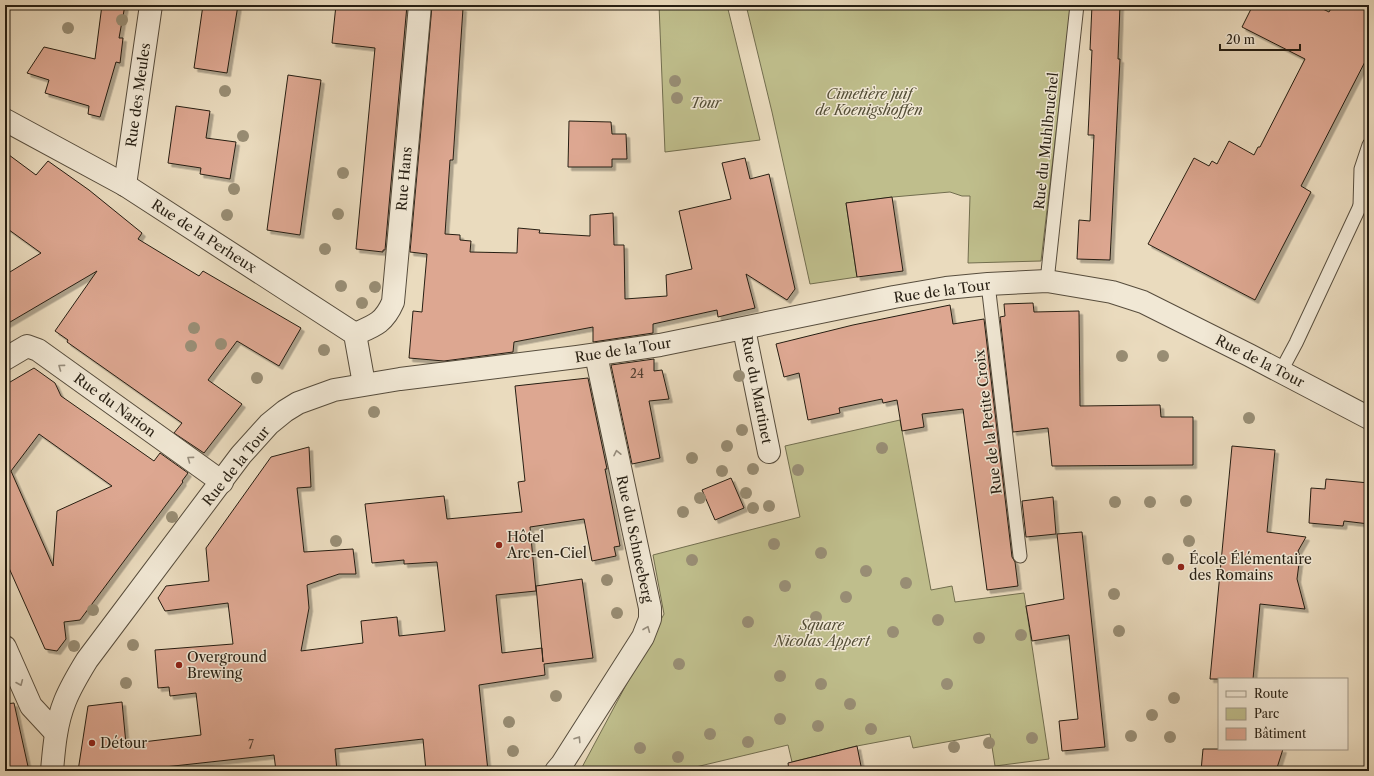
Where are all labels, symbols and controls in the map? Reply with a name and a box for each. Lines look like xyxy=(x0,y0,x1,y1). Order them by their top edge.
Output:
scale bar xyxy=(1220,26,1300,52)
text: 20 m xyxy=(1226,32,1255,47)
street label: Rue des Meules xyxy=(122,42,154,148)
street label: Rue du Muhlbruchel xyxy=(1030,72,1062,210)
park label: Cimetière juif de Koenigshoffen xyxy=(815,85,923,119)
park label: Tour xyxy=(691,94,723,112)
street label: Rue Hans xyxy=(392,146,416,212)
street label: Rue de la Perheux xyxy=(148,195,261,277)
street label: Rue de la Tour xyxy=(892,275,992,307)
street label: Rue de la Tour xyxy=(1212,331,1308,391)
street label: Rue de la Tour xyxy=(573,333,673,367)
street label: Rue du Martinet xyxy=(738,335,776,445)
street label: Rue de la Petite Croix xyxy=(970,348,1006,495)
one-way arrow xyxy=(59,365,66,372)
house number: 24 xyxy=(630,366,644,381)
street label: Rue du Narion xyxy=(70,369,160,441)
street label: Rue de la Tour xyxy=(198,422,274,510)
one-way arrow xyxy=(613,450,621,456)
one-way arrow xyxy=(187,456,194,464)
street label: Rue du Schneeberg xyxy=(613,474,657,605)
place label: Hôtel Arc-en-Ciel xyxy=(506,528,587,562)
marker: Hôtel Arc-en-Ciel xyxy=(494,540,504,550)
place label: École Élémentaire des Romains xyxy=(1189,550,1312,584)
marker: École Élémentaire des Romains xyxy=(1176,562,1186,572)
park label: Square Nicolas Appert xyxy=(773,616,871,650)
one-way arrow xyxy=(642,626,650,633)
place label: Overground Brewing xyxy=(187,648,268,682)
marker: Overground Brewing xyxy=(174,660,184,670)
legend xyxy=(1218,678,1348,750)
one-way arrow xyxy=(16,679,24,686)
text: Route xyxy=(1254,686,1289,701)
text: Parc xyxy=(1254,706,1279,721)
text: Bâtiment xyxy=(1254,726,1307,741)
place label: Détour xyxy=(100,734,147,752)
one-way arrow xyxy=(573,736,581,743)
house number: 7 xyxy=(248,737,254,752)
marker: Détour xyxy=(87,738,97,748)

